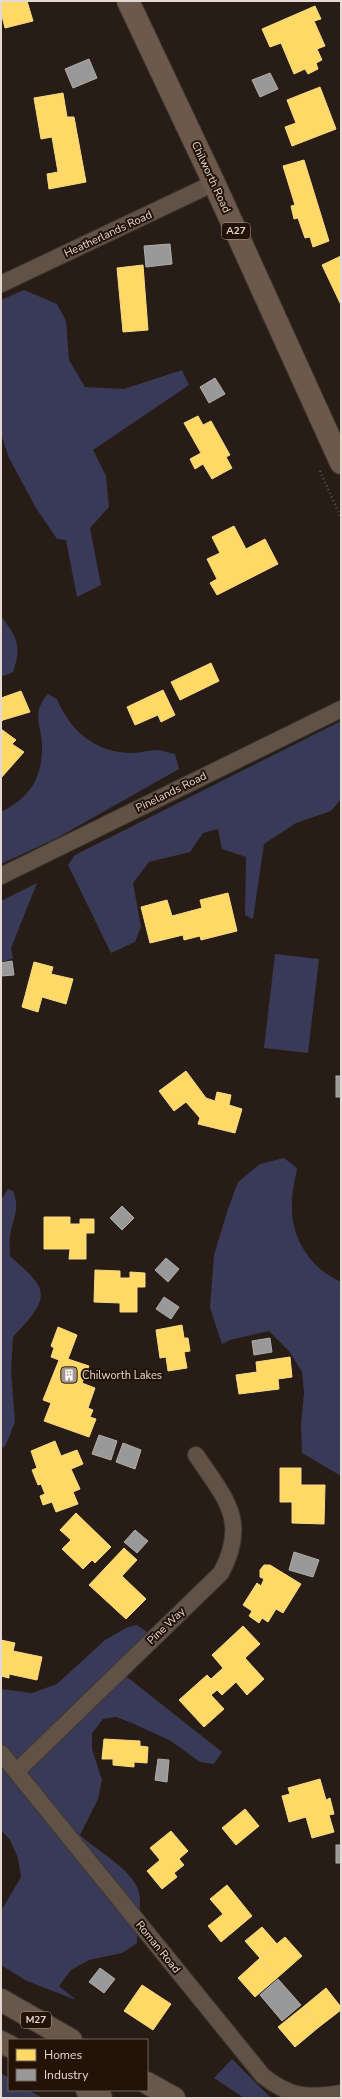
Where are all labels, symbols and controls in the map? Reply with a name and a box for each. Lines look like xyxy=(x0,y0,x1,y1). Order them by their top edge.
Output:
street label: Chilworth Road xyxy=(188,139,234,215)
street label: Heatherlands Road xyxy=(62,207,154,261)
road number: A27 xyxy=(222,223,250,239)
street label: Pinelands Road xyxy=(133,768,209,816)
building icon: Chilworth Lakes xyxy=(59,1365,79,1385)
place label: Chilworth Lakes xyxy=(82,1368,162,1383)
street label: Pine Way xyxy=(144,1604,188,1648)
street label: Roman Road xyxy=(132,1918,184,1976)
road number: M27 xyxy=(21,2012,51,2028)
legend xyxy=(8,2039,148,2091)
text: Homes xyxy=(44,2047,82,2063)
text: Industry xyxy=(44,2067,89,2083)

